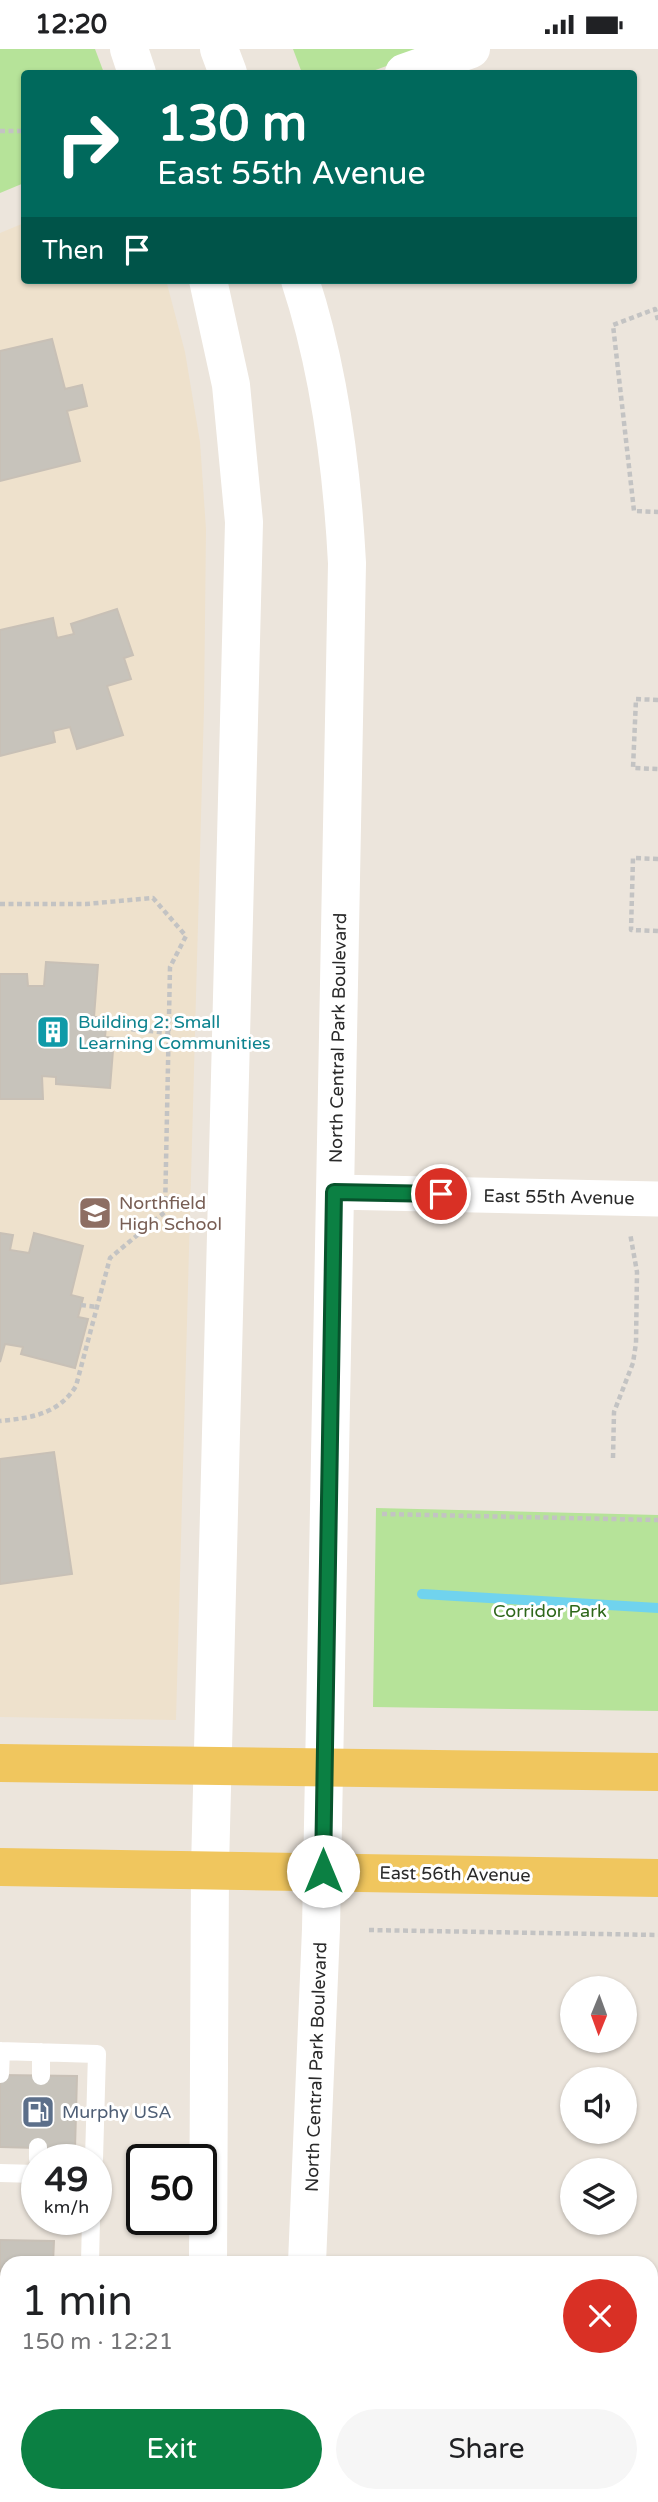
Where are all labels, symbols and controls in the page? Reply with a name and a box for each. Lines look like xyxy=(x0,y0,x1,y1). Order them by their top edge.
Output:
text: 12:20 xyxy=(35,9,107,40)
text: 130 m xyxy=(157,95,307,154)
icon: right xyxy=(42,98,133,189)
text: East 55th Avenue xyxy=(157,155,426,193)
icon: arrive xyxy=(118,231,156,269)
text: Then xyxy=(42,235,104,266)
street label: North Central Park Boulevard xyxy=(325,913,351,1163)
place label: Building 2: Small Learning Communities xyxy=(78,1011,271,1054)
building icon: Building 2: Small Learning Communities xyxy=(34,1013,72,1051)
pin xyxy=(411,1164,471,1224)
icon: arrive xyxy=(422,1175,460,1213)
street label: East 55th Avenue xyxy=(483,1185,635,1209)
place label: Northfield High School xyxy=(119,1192,222,1235)
school or university icon: Northfield High School xyxy=(76,1194,114,1232)
park label: Corridor Park xyxy=(493,1600,607,1622)
position arrow xyxy=(286,1834,360,1908)
street label: East 56th Avenue xyxy=(379,1862,531,1886)
street label: North Central Park Boulevard xyxy=(301,1942,331,2192)
north arrow xyxy=(560,1976,637,2053)
map controls xyxy=(560,1976,637,2235)
button: sound xyxy=(560,2067,637,2144)
fuel station icon: Murphy USA xyxy=(19,2093,57,2131)
place label: Murphy USA xyxy=(62,2101,172,2123)
speed limit sign: 50 xyxy=(126,2144,217,2235)
button: layers xyxy=(560,2158,637,2235)
text: 49 xyxy=(45,2159,88,2201)
text: km/h xyxy=(44,2196,89,2218)
text: 1 min xyxy=(21,2276,133,2327)
button: close xyxy=(563,2279,637,2353)
text: 150 m · 12:21 xyxy=(21,2328,173,2356)
button: Exit xyxy=(21,2409,322,2489)
button: Share xyxy=(336,2409,637,2489)

